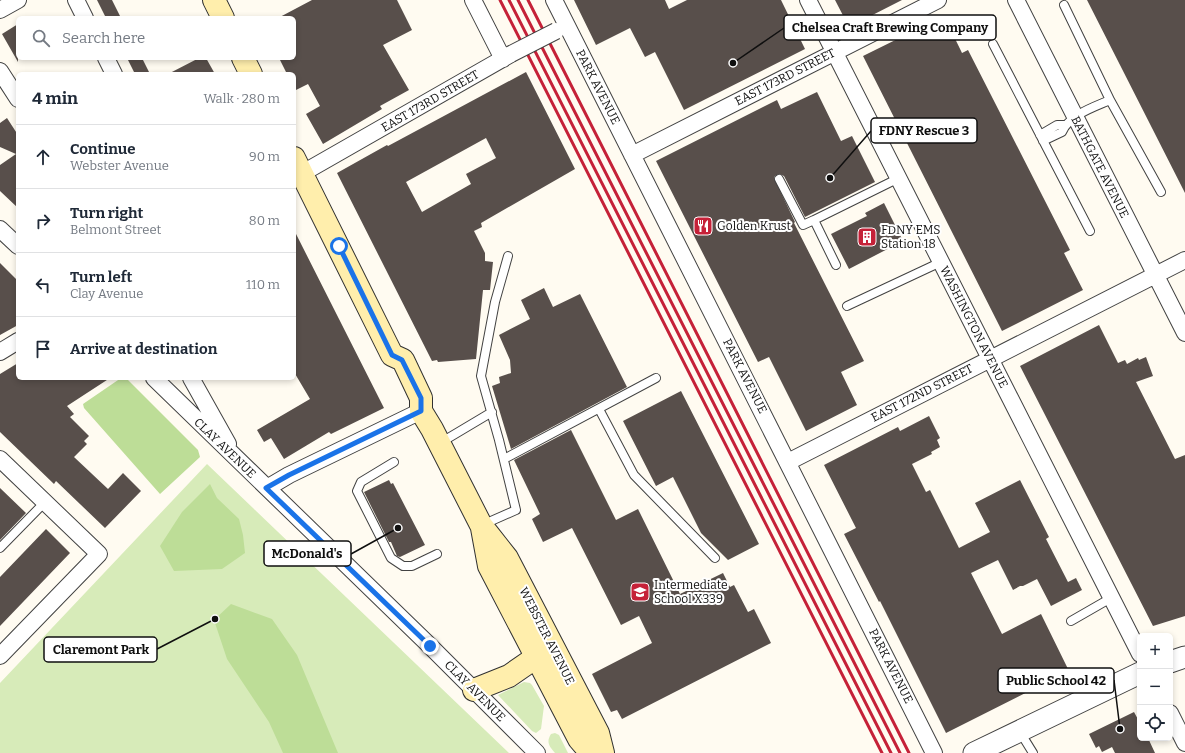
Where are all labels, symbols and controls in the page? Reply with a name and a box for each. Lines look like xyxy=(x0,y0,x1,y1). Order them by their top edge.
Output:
callout: Chelsea Craft Brewing Company xyxy=(784,15,996,40)
search box xyxy=(16,16,296,60)
text: Chelsea Craft Brewing Company xyxy=(792,20,989,35)
icon: search xyxy=(30,27,52,49)
text: Search here xyxy=(62,29,145,47)
street label: EAST 173RD STREET xyxy=(733,46,837,108)
street label: PARK AVENUE xyxy=(573,47,623,127)
street label: EAST 173RD STREET xyxy=(379,67,481,135)
text: 4 min xyxy=(32,88,78,109)
text: Walk · 280 m xyxy=(203,91,280,106)
street label: BATHGATE AVENUE xyxy=(1068,114,1132,220)
callout: FDNY Rescue 3 xyxy=(871,118,977,143)
text: FDNY Rescue 3 xyxy=(879,123,969,138)
text: Continue xyxy=(70,140,136,158)
icon: ahead xyxy=(32,146,54,168)
text: 90 m xyxy=(249,149,280,164)
text: Webster Avenue xyxy=(70,158,169,173)
text: Turn right xyxy=(70,204,143,222)
icon: right xyxy=(32,210,54,232)
text: 80 m xyxy=(249,213,280,228)
restaurant icon: Golden Krust xyxy=(692,215,714,237)
place label: Golden Krust xyxy=(717,219,792,233)
text: Belmont Street xyxy=(70,222,161,237)
place label: FDNY EMS Station 18 xyxy=(881,223,941,251)
building icon: FDNY EMS Station 18 xyxy=(856,226,878,248)
route start xyxy=(330,237,348,255)
street label: WASHINGTON AVENUE xyxy=(937,264,1011,390)
text: Turn left xyxy=(70,268,132,286)
icon: left xyxy=(32,274,54,296)
text: 110 m xyxy=(246,277,280,292)
text: Clay Avenue xyxy=(70,286,143,301)
street label: PARK AVENUE xyxy=(720,336,770,416)
icon: arrive xyxy=(32,338,54,360)
text: Arrive at destination xyxy=(70,340,217,358)
street label: EAST 172ND STREET xyxy=(869,361,975,425)
street label: CLAY AVENUE xyxy=(191,415,259,481)
callout: McDonald's xyxy=(264,541,351,566)
text: McDonald's xyxy=(272,546,342,561)
place label: Intermediate School X339 xyxy=(654,578,728,606)
school or university icon: Intermediate School X339 xyxy=(629,581,651,603)
street label: WEBSTER AVENUE xyxy=(516,585,578,687)
street label: PARK AVENUE xyxy=(866,626,916,706)
map controls xyxy=(1137,633,1173,741)
button: + xyxy=(1137,633,1173,669)
callout: Claremont Park xyxy=(44,637,157,662)
route end xyxy=(421,637,439,655)
text: Claremont Park xyxy=(53,642,150,657)
street label: CLAY AVENUE xyxy=(442,658,508,724)
callout: Public School 42 xyxy=(998,668,1114,693)
button: − xyxy=(1137,669,1173,705)
text: Public School 42 xyxy=(1006,673,1106,688)
button: locate xyxy=(1137,705,1173,741)

